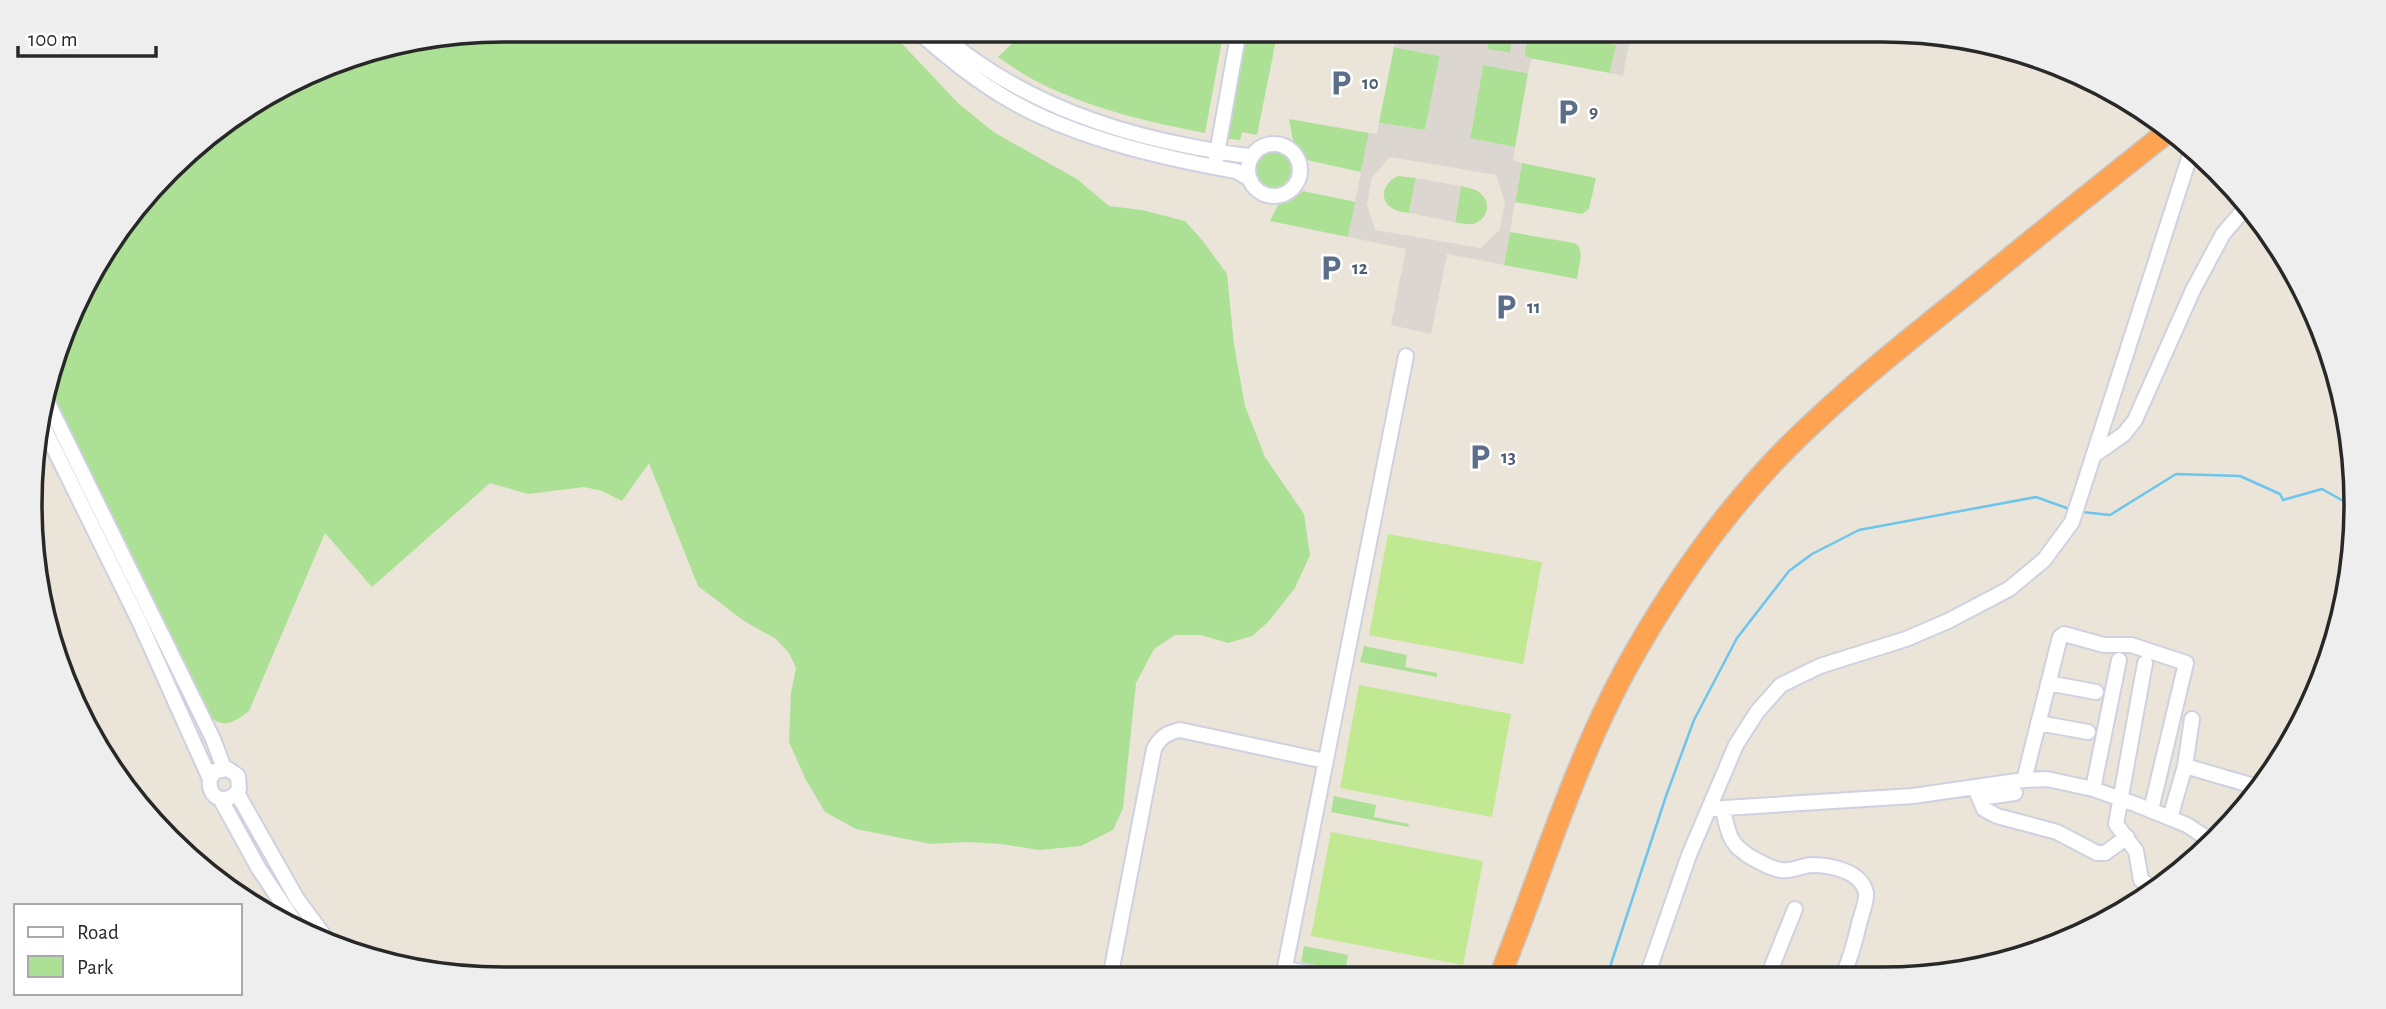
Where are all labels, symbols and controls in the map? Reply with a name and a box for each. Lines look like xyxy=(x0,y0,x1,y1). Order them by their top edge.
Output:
scale bar xyxy=(18,14,156,58)
text: 100 m xyxy=(28,29,78,50)
parking icon: 10 xyxy=(1326,68,1356,98)
place label: 10 xyxy=(1362,74,1379,93)
parking icon: 9 xyxy=(1553,97,1583,127)
place label: 9 xyxy=(1589,103,1598,122)
parking icon: 12 xyxy=(1316,253,1346,283)
place label: 12 xyxy=(1352,259,1368,278)
parking icon: 11 xyxy=(1491,292,1521,322)
place label: 11 xyxy=(1527,298,1541,317)
parking icon: 13 xyxy=(1465,442,1495,472)
place label: 13 xyxy=(1501,448,1516,467)
legend xyxy=(14,904,242,995)
text: Road xyxy=(77,922,119,943)
text: Park xyxy=(77,957,114,978)

